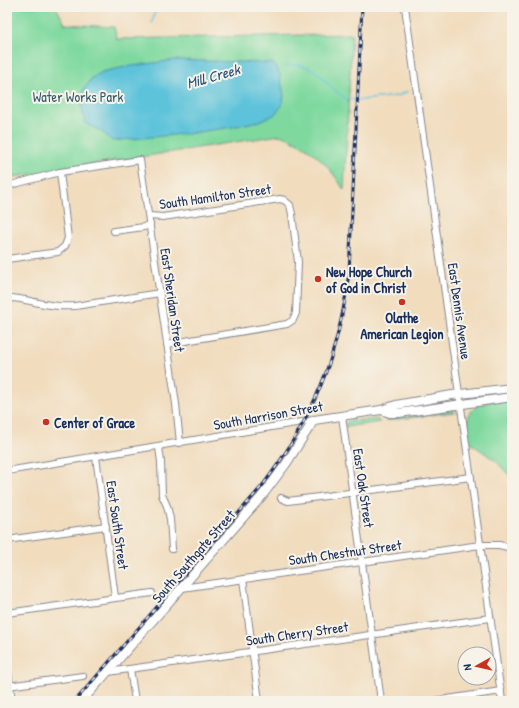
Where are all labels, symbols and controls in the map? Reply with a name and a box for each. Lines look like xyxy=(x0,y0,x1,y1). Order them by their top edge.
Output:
water label: Mill Creek xyxy=(184,58,244,94)
park label: Water Works Park xyxy=(33,87,123,106)
street label: South Hamilton Street xyxy=(158,179,272,213)
street label: East Sheridan Street xyxy=(156,247,190,353)
place label: New Hope Church of God in Christ xyxy=(326,262,412,297)
street label: East Dennis Avenue xyxy=(444,262,476,361)
marker: New Hope Church of God in Christ xyxy=(313,274,323,284)
marker: Olathe American Legion xyxy=(397,297,407,307)
place label: Olathe American Legion xyxy=(360,308,444,345)
street label: South Harrison Street xyxy=(212,396,324,434)
place label: Center of Grace xyxy=(54,413,135,432)
marker: Center of Grace xyxy=(41,417,51,427)
street label: East Oak Street xyxy=(349,447,379,529)
street label: East South Street xyxy=(102,479,134,571)
street label: South Southgate Street xyxy=(147,505,240,607)
street label: South Chestnut Street xyxy=(287,535,403,569)
street label: South Cherry Street xyxy=(245,616,350,651)
north arrow xyxy=(457,646,497,686)
text: N xyxy=(460,663,474,671)

